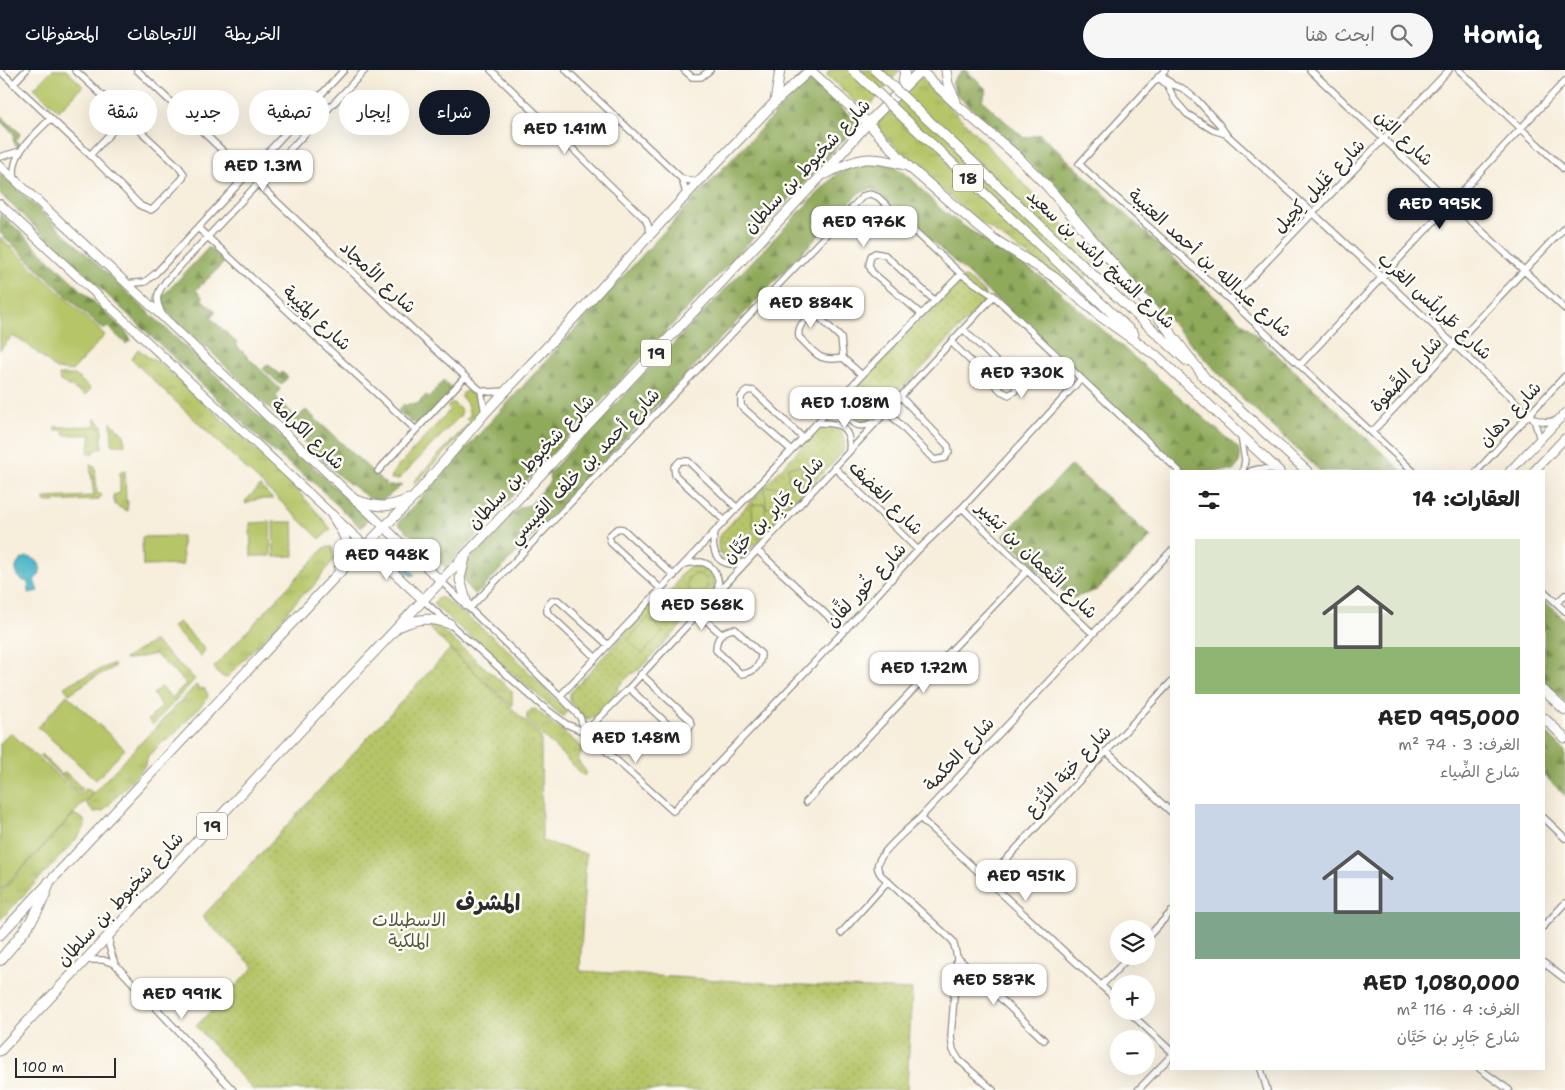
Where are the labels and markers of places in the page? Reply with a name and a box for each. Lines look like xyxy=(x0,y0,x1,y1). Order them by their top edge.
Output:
pin: AED 1.41M xyxy=(508,112,622,155)
pin: AED 1.3M xyxy=(211,150,315,192)
pin: AED 995K xyxy=(1388,188,1492,230)
pin: AED 976K xyxy=(812,206,916,248)
pin: AED 884K xyxy=(759,286,863,329)
pin: AED 730K xyxy=(970,356,1074,399)
pin: AED 1.08M xyxy=(788,386,902,429)
pin: AED 948K xyxy=(335,538,439,581)
pin: AED 568K xyxy=(650,588,754,631)
pin: AED 1.72M xyxy=(867,652,981,694)
pin: AED 1.48M xyxy=(579,722,693,764)
pin: AED 951K xyxy=(974,860,1078,902)
pin: AED 587K xyxy=(942,964,1046,1006)
pin: AED 991K xyxy=(130,978,234,1020)

